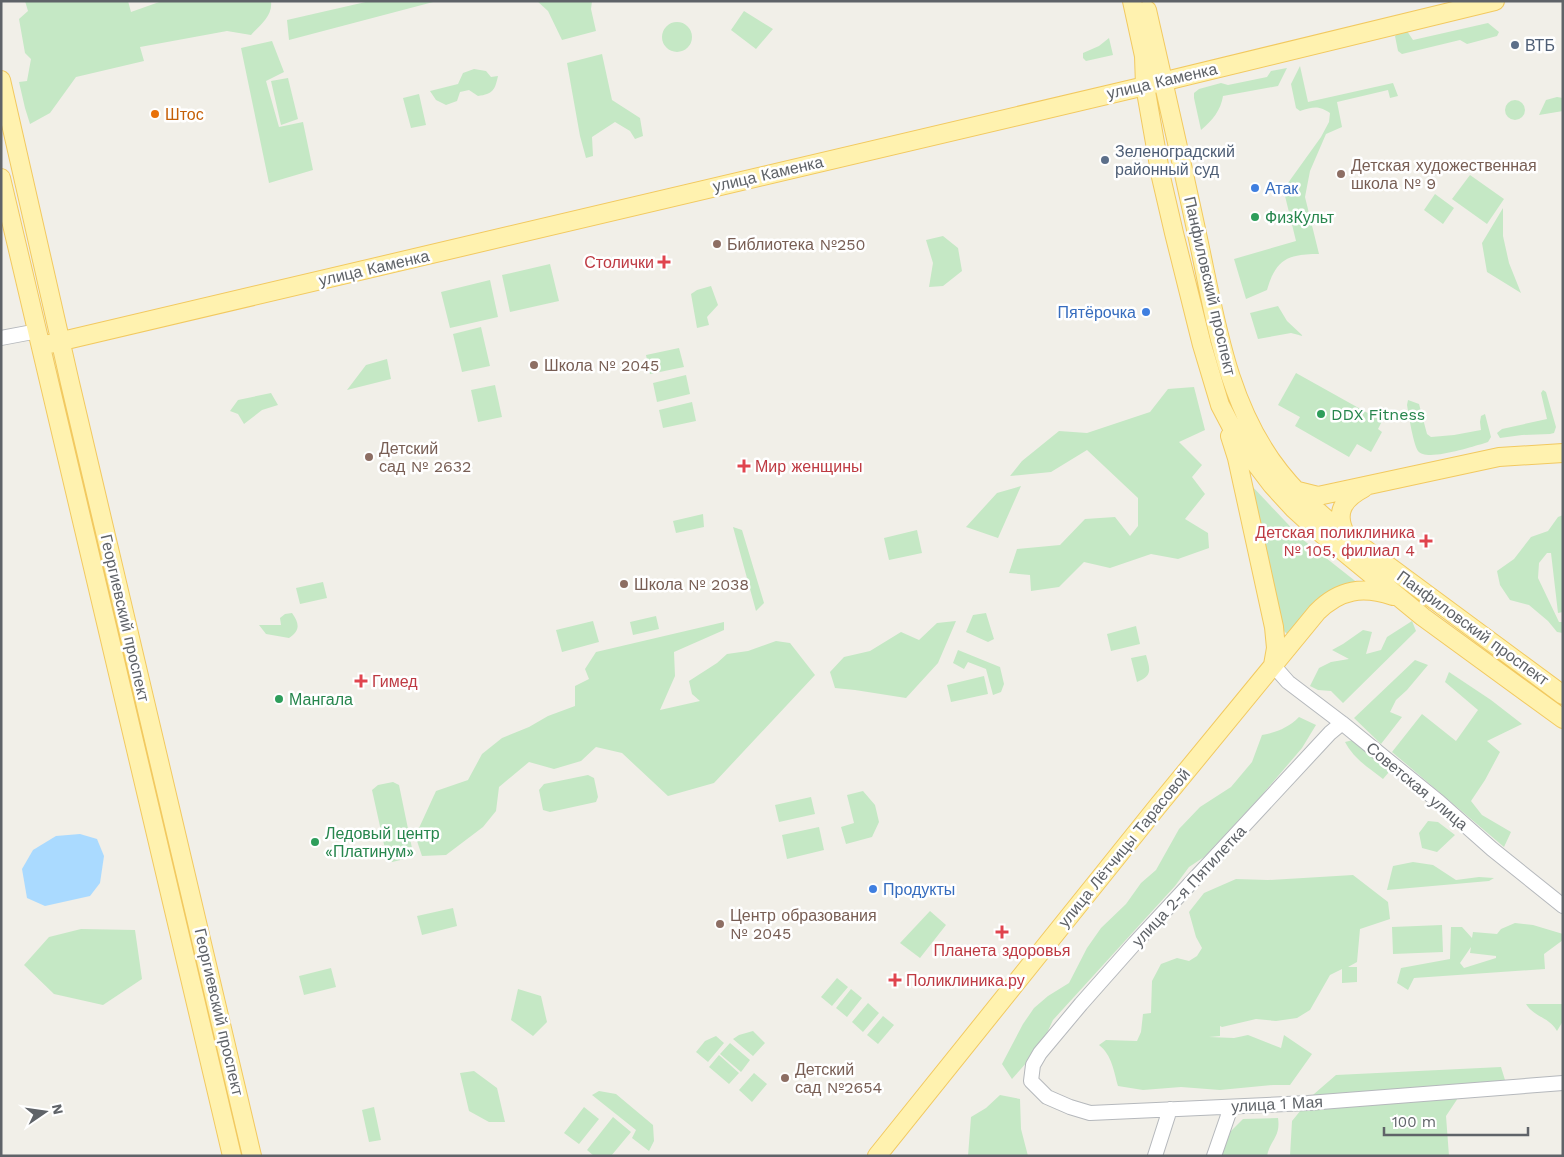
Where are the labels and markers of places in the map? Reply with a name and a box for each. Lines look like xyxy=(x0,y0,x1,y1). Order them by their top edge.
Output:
place label: ВТБ xyxy=(1525,36,1555,55)
marker: ВТБ xyxy=(1509,39,1521,51)
place label: Штос xyxy=(165,105,204,124)
marker: Штос xyxy=(149,108,161,120)
place label: Зеленоградский районный суд xyxy=(1115,142,1235,179)
marker: Зеленоградский районный суд xyxy=(1099,154,1111,166)
place label: Детская художественная школа № 9 xyxy=(1351,156,1537,193)
marker: Детская художественная школа № 9 xyxy=(1335,168,1347,180)
place label: Атак xyxy=(1265,179,1299,198)
marker: Атак xyxy=(1249,182,1261,194)
place label: ФизКульт xyxy=(1265,208,1335,227)
marker: ФизКульт xyxy=(1249,211,1261,223)
place label: Библиотека №250 xyxy=(727,235,866,254)
marker: Библиотека №250 xyxy=(711,238,723,250)
place label: Столички xyxy=(584,253,654,272)
marker: Столички xyxy=(658,256,670,268)
place label: Пятёрочка xyxy=(1058,303,1136,322)
marker: Пятёрочка xyxy=(1140,306,1152,318)
place label: Школа № 2045 xyxy=(544,356,659,375)
marker: Школа № 2045 xyxy=(528,359,540,371)
place label: DDX Fitness xyxy=(1331,405,1425,424)
marker: DDX Fitness xyxy=(1315,408,1327,420)
place label: Детский сад № 2632 xyxy=(379,439,471,476)
marker: Детский сад № 2632 xyxy=(363,451,375,463)
place label: Мир женщины xyxy=(755,457,863,476)
marker: Мир женщины xyxy=(737,459,751,473)
place label: Детская поликлиника № 105, филиал 4 xyxy=(1255,523,1415,560)
marker: Детская поликлиника № 105, филиал 4 xyxy=(1419,534,1433,548)
place label: Школа № 2038 xyxy=(634,575,749,594)
marker: Школа № 2038 xyxy=(618,578,630,590)
place label: Гимед xyxy=(372,672,418,691)
marker: Гимед xyxy=(354,674,368,688)
place label: Мангала xyxy=(289,690,353,709)
marker: Мангала xyxy=(273,693,285,705)
place label: Ледовый центр «Платинум» xyxy=(325,824,440,861)
marker: Ледовый центр «Платинум» xyxy=(309,836,321,848)
place label: Продукты xyxy=(883,880,955,899)
marker: Продукты xyxy=(867,883,879,895)
place label: Центр образования № 2045 xyxy=(730,906,877,943)
marker: Центр образования № 2045 xyxy=(714,918,726,930)
marker: Планета здоровья xyxy=(996,926,1008,938)
place label: Планета здоровья xyxy=(934,941,1070,960)
place label: Поликлиника.ру xyxy=(906,971,1025,990)
marker: Поликлиника.ру xyxy=(888,973,902,987)
place label: Детский сад №2654 xyxy=(795,1060,883,1097)
marker: Детский сад №2654 xyxy=(779,1072,791,1084)

